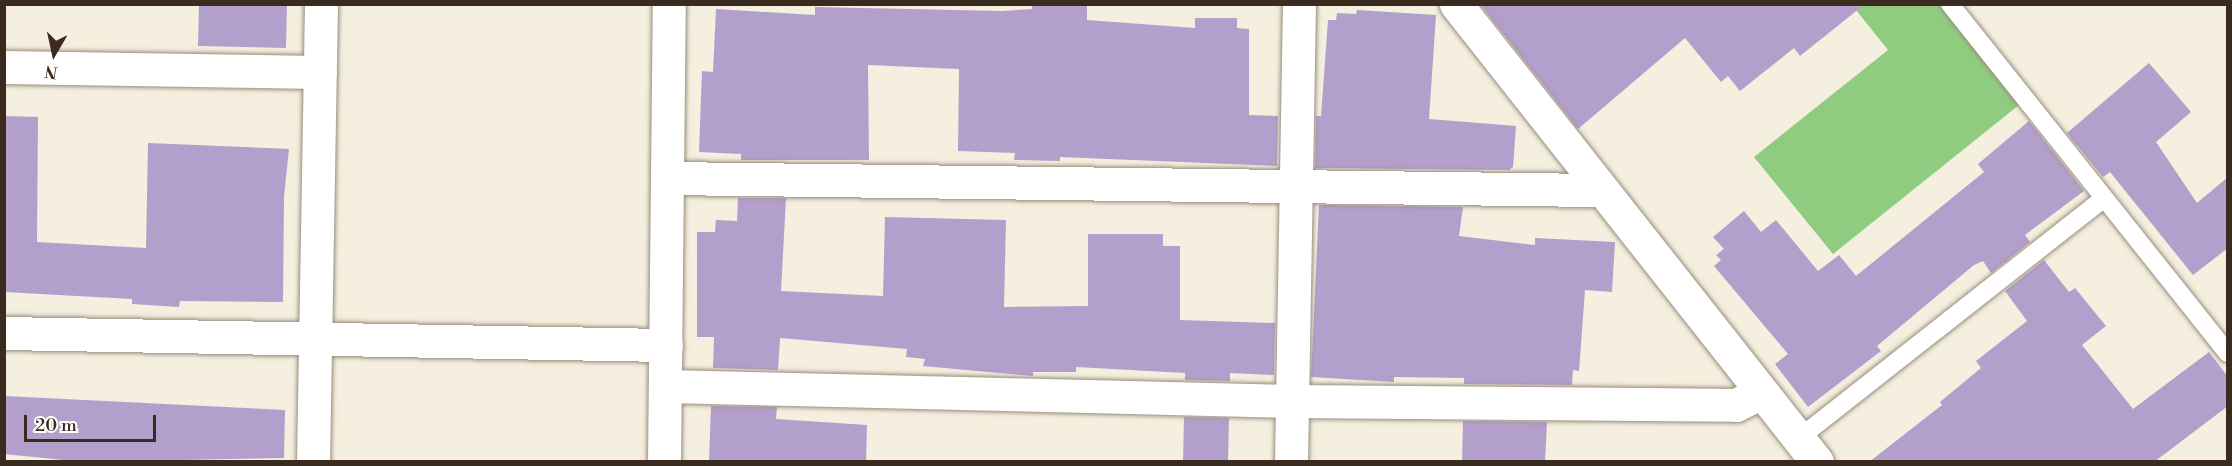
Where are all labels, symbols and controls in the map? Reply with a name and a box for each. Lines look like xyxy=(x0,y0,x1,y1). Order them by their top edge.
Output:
north arrow xyxy=(24,24,84,84)
text: N xyxy=(43,61,59,83)
scale bar xyxy=(27,403,159,441)
text: 20 m xyxy=(35,414,77,437)

